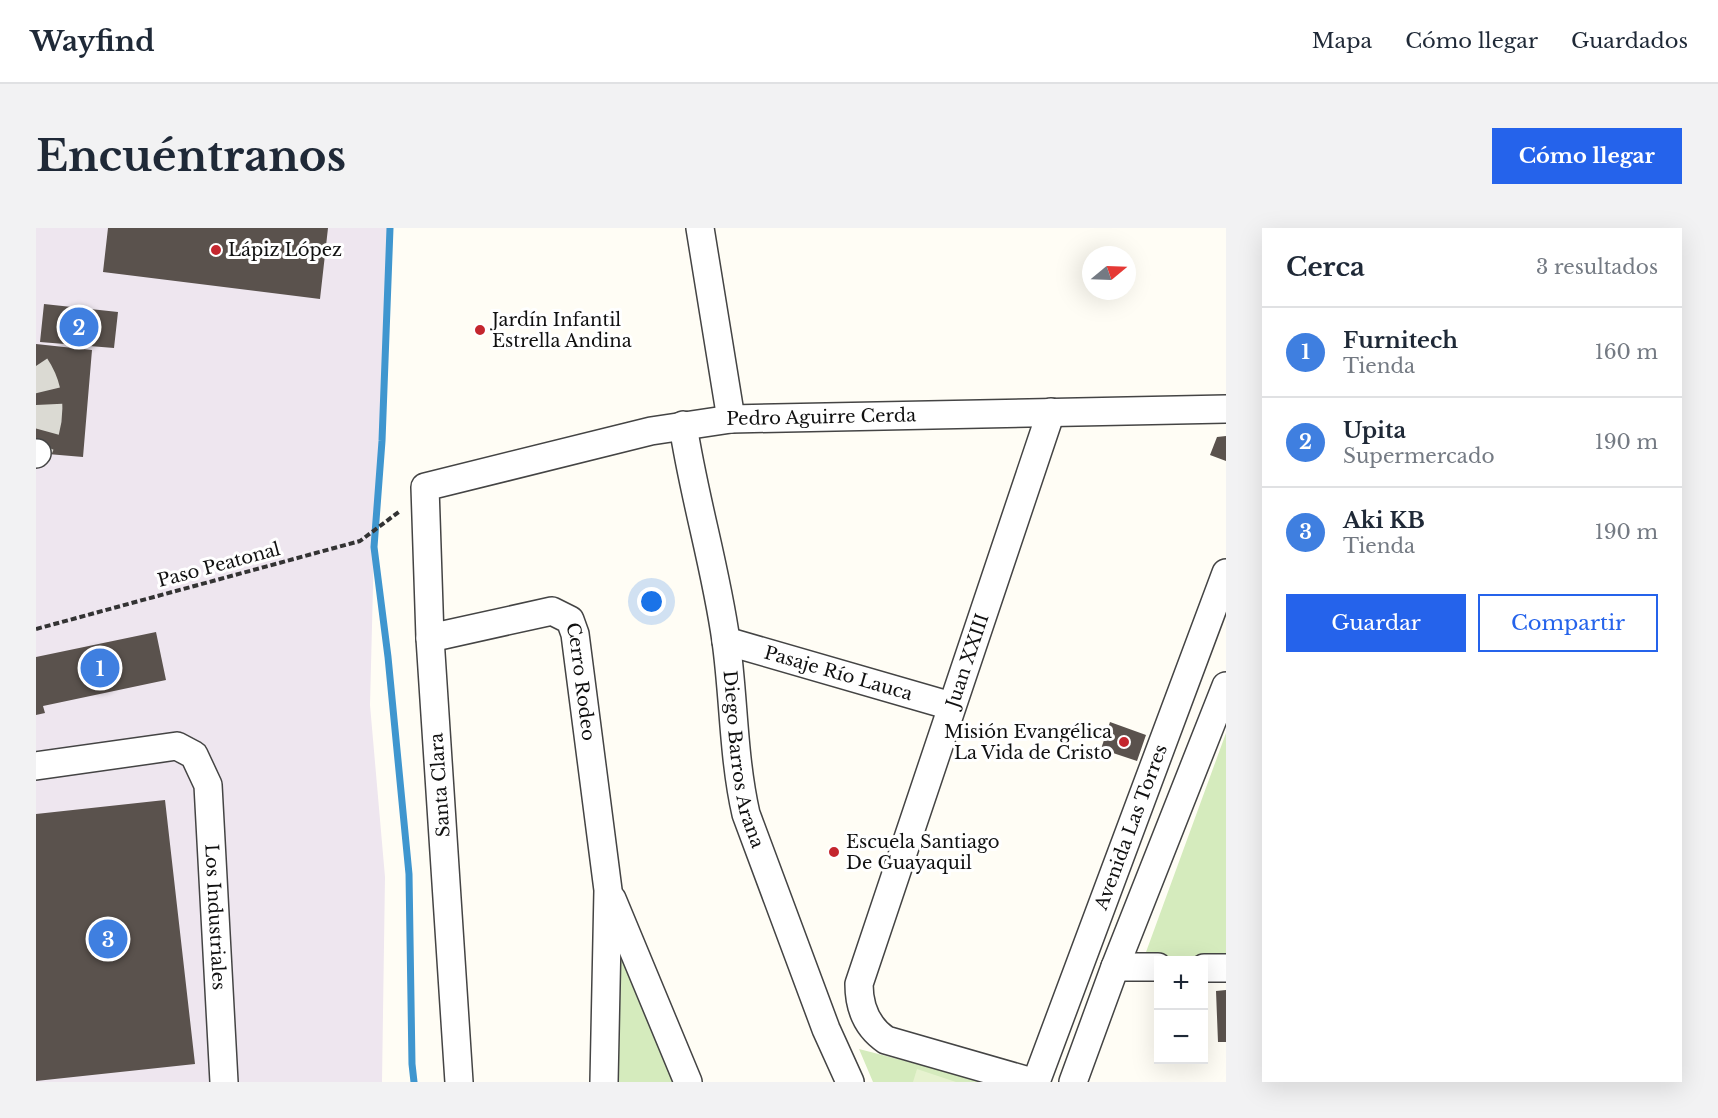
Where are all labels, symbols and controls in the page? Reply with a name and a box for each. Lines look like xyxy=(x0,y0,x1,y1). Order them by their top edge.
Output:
text: Wayfind xyxy=(30,24,155,59)
text: Mapa xyxy=(1312,28,1372,54)
text: Cómo llegar xyxy=(1405,28,1538,54)
text: Guardados xyxy=(1571,28,1688,54)
button: Cómo llegar xyxy=(1492,128,1682,184)
text: Encuéntranos xyxy=(36,130,346,182)
place label: Lápiz López xyxy=(228,239,342,261)
marker: Lápiz López xyxy=(209,243,223,257)
north arrow xyxy=(1082,246,1136,300)
text: Cerca xyxy=(1286,251,1365,283)
text: 3 resultados xyxy=(1536,255,1658,279)
pin: 2 xyxy=(60,304,99,350)
place label: Jardín Infantil Estrella Andina xyxy=(490,309,632,352)
marker: Jardín Infantil Estrella Andina xyxy=(473,323,487,337)
text: Furnitech xyxy=(1343,327,1458,354)
text: 1 xyxy=(1301,340,1310,364)
text: 160 m xyxy=(1595,340,1658,364)
text: Tienda xyxy=(1343,354,1415,378)
street label: Pedro Aguirre Cerda xyxy=(726,404,916,430)
text: Upita xyxy=(1343,417,1406,444)
text: 2 xyxy=(1299,430,1312,454)
text: 190 m xyxy=(1595,430,1658,454)
text: Supermercado xyxy=(1343,444,1495,468)
text: Aki KB xyxy=(1343,507,1425,534)
text: 3 xyxy=(1299,520,1312,544)
text: 190 m xyxy=(1595,520,1658,544)
text: Tienda xyxy=(1343,534,1415,558)
street label: Paso Peatonal xyxy=(155,538,283,592)
your location xyxy=(637,587,666,616)
button: Guardar xyxy=(1286,594,1466,652)
button: Compartir xyxy=(1478,594,1658,652)
street label: Juan XXIII xyxy=(941,611,994,712)
street label: Cerro Rodeo xyxy=(561,620,600,742)
street label: Pasaje Río Lauca xyxy=(762,642,915,705)
pin: 1 xyxy=(80,646,120,690)
street label: Diego Barros Arana xyxy=(719,669,769,851)
place label: Misión Evangélica La Vida de Cristo xyxy=(944,721,1112,764)
street label: Santa Clara xyxy=(425,732,455,838)
marker: Misión Evangélica La Vida de Cristo xyxy=(1117,735,1131,749)
street label: Avenida Las Torres xyxy=(1090,741,1172,914)
place label: Escuela Santiago De Guayaquil xyxy=(846,831,999,874)
street label: Los Industriales xyxy=(200,843,230,991)
marker: Escuela Santiago De Guayaquil xyxy=(827,845,841,859)
pin: 3 xyxy=(88,916,128,962)
map controls xyxy=(1154,956,1208,1064)
button: + xyxy=(1154,956,1208,1010)
button: − xyxy=(1154,1010,1208,1064)

